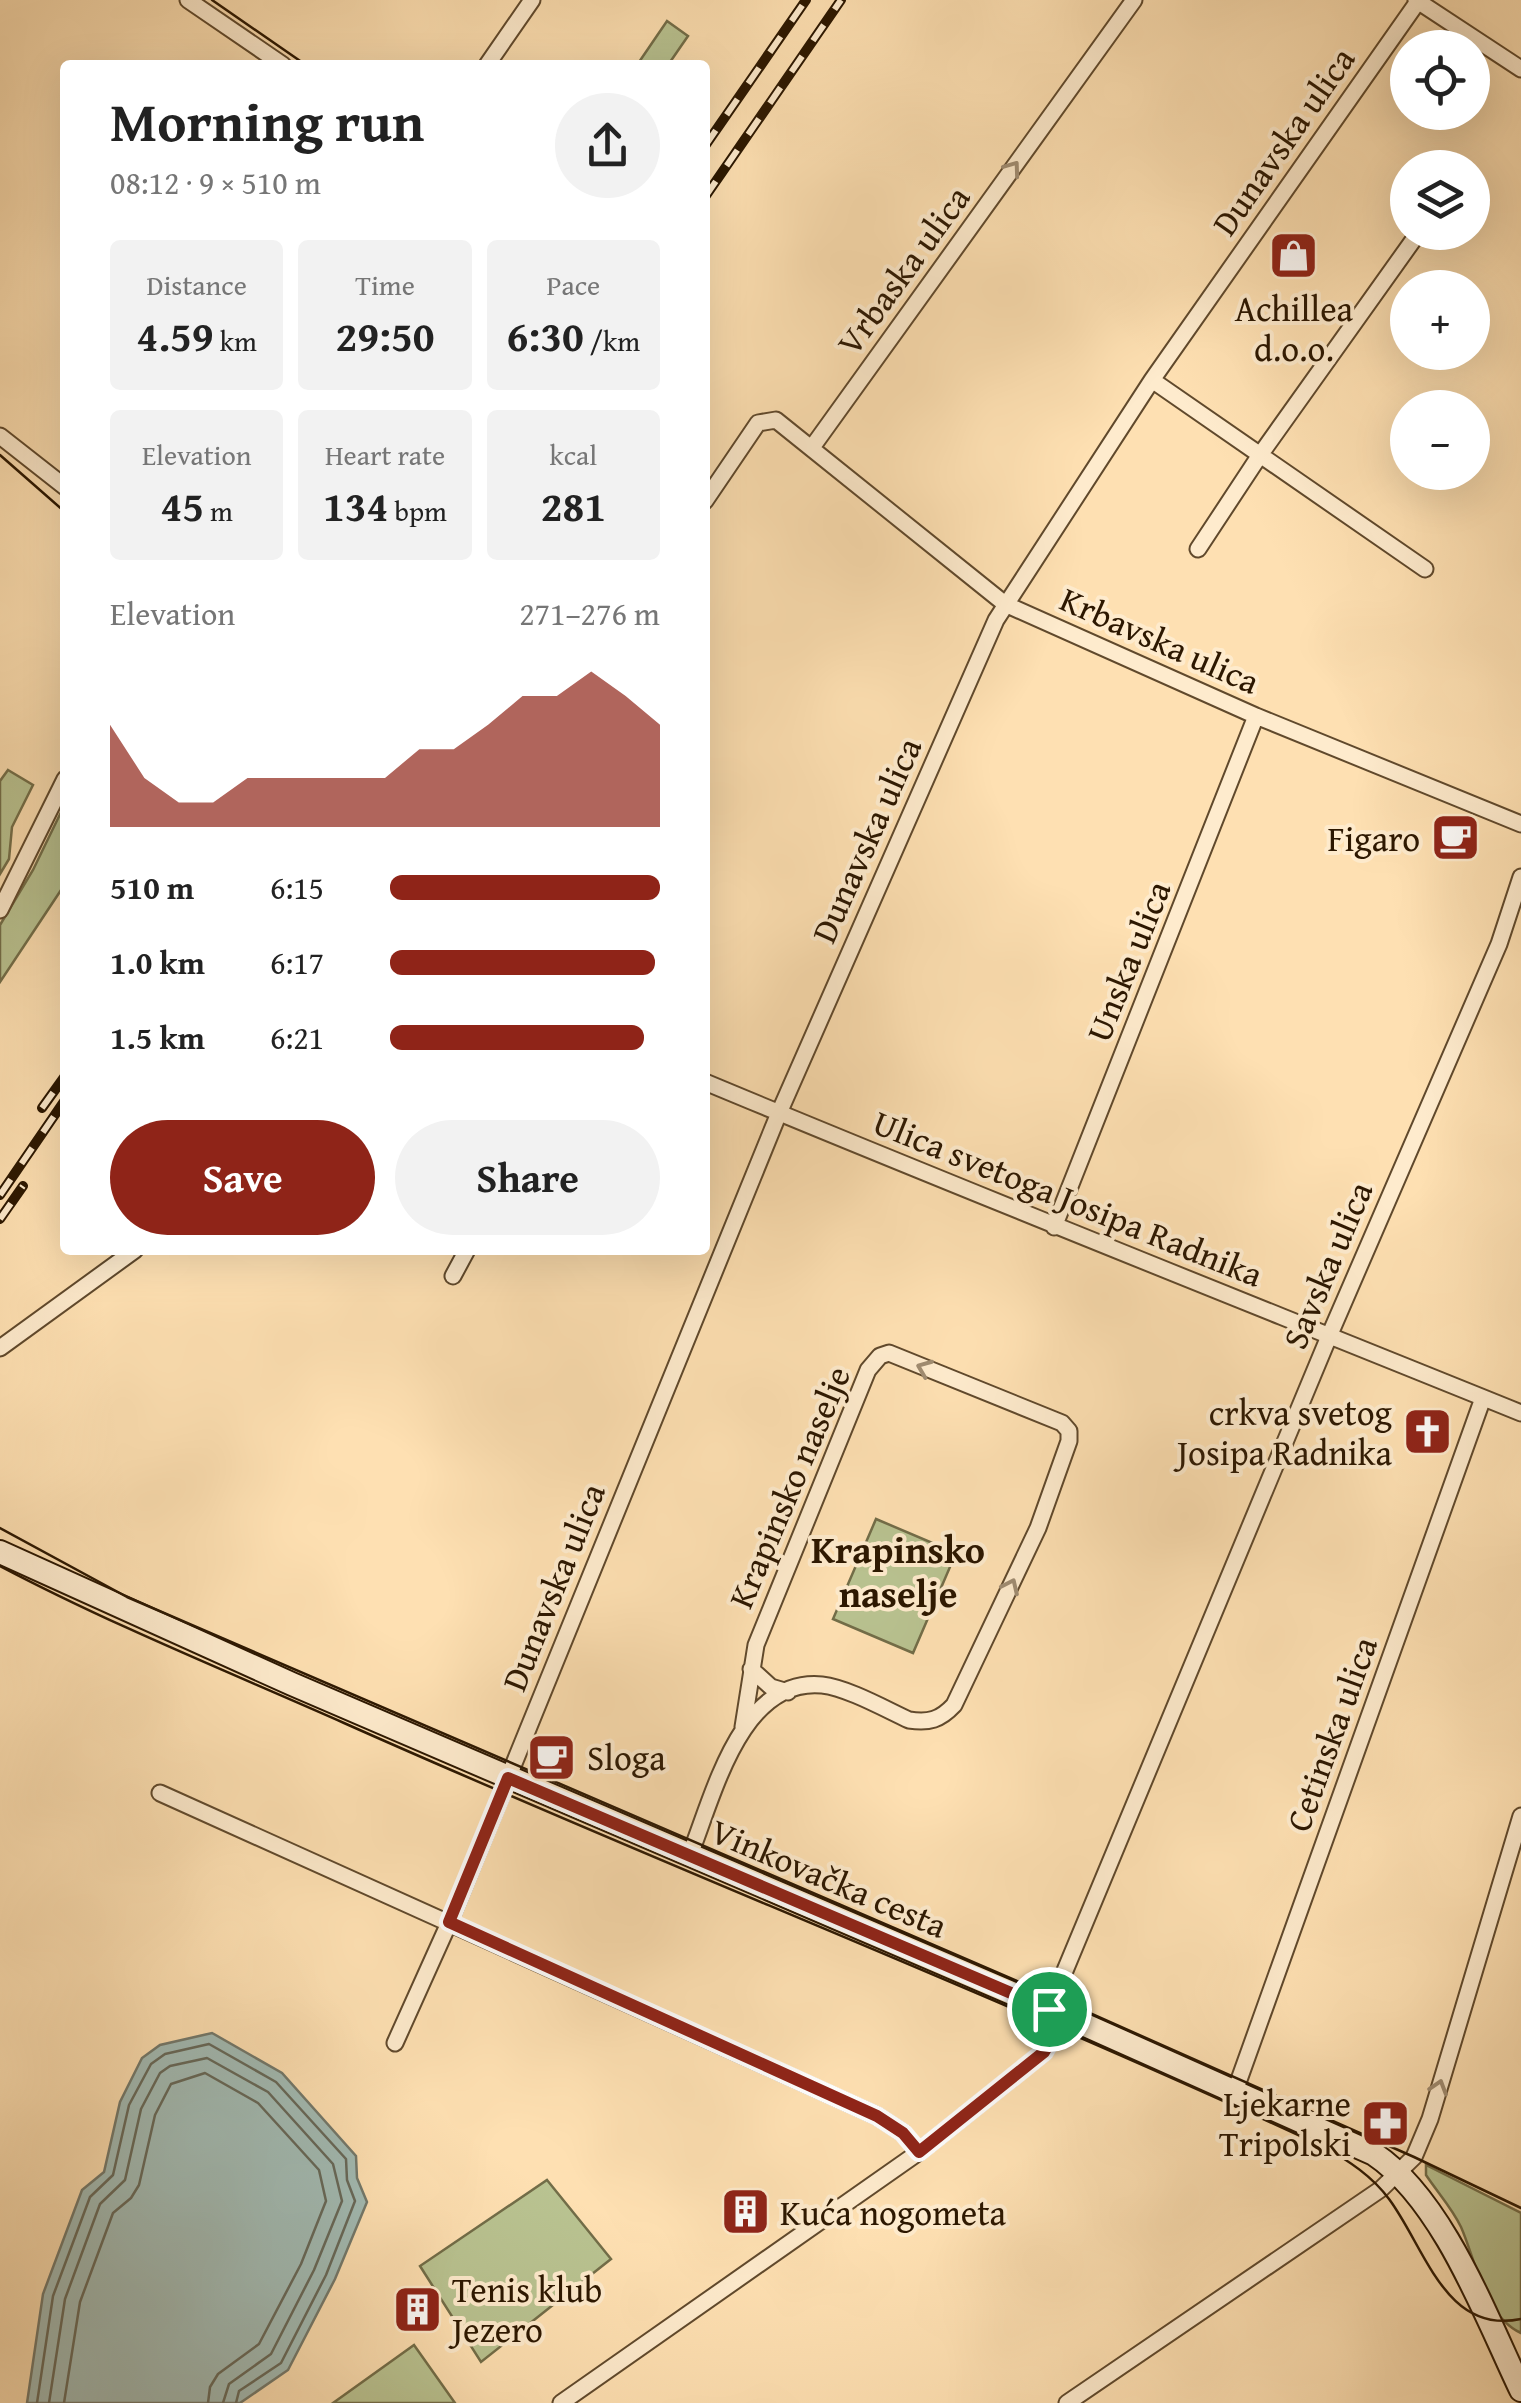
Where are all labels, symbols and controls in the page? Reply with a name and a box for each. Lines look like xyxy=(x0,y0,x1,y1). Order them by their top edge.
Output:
map controls xyxy=(1390,30,1490,490)
button: locate xyxy=(1390,30,1490,130)
street label: Dunavska ulica xyxy=(1199,36,1367,246)
text: Morning run xyxy=(110,81,424,161)
button: share xyxy=(555,93,660,198)
button: layers xyxy=(1390,150,1490,250)
text: 08:12 · 9 × 510 m xyxy=(110,159,321,206)
one-way arrow xyxy=(1001,161,1019,180)
street label: Vrbaska ulica xyxy=(824,174,982,365)
shop icon: Achillea d.o.o. xyxy=(1268,230,1320,282)
text: Distance xyxy=(146,264,247,305)
text: Time xyxy=(355,264,415,305)
text: Pace xyxy=(546,264,600,305)
button: + xyxy=(1390,270,1490,370)
place label: Achillea d.o.o. xyxy=(1235,283,1354,374)
text: 4.59 xyxy=(136,305,214,366)
text: 29:50 xyxy=(336,305,434,366)
text: 6:30 xyxy=(507,305,584,366)
text: km xyxy=(214,320,257,361)
text: /km xyxy=(584,320,640,361)
button: − xyxy=(1390,390,1490,490)
text: Elevation xyxy=(142,434,251,475)
text: Heart rate xyxy=(325,434,445,475)
text: kcal xyxy=(549,434,597,475)
text: 45 xyxy=(160,475,204,536)
text: 134 xyxy=(323,475,388,536)
text: 281 xyxy=(541,475,606,536)
text: m xyxy=(204,490,233,531)
text: bpm xyxy=(388,490,447,531)
street label: Krbavska ulica xyxy=(1052,573,1268,707)
text: Elevation xyxy=(110,590,235,637)
text: 271–276 m xyxy=(519,590,660,637)
street label: Dunavska ulica xyxy=(798,729,934,951)
cafe icon: Figaro xyxy=(1429,812,1481,864)
place label: Figaro xyxy=(1327,813,1420,864)
text: 510 m xyxy=(110,864,194,911)
text: 6:15 xyxy=(270,864,324,911)
street label: Unska ulica xyxy=(1073,873,1184,1049)
text: 1.0 km xyxy=(110,939,205,986)
text: 6:17 xyxy=(270,939,324,986)
text: 1.5 km xyxy=(110,1014,205,1061)
text: 6:21 xyxy=(270,1014,324,1061)
street label: Ulica svetoga Josipa Radnika xyxy=(866,1096,1271,1300)
button: Save xyxy=(110,1120,375,1235)
button: Share xyxy=(395,1120,660,1235)
street label: Savska ulica xyxy=(1269,1173,1385,1356)
street label: Krapinsko naselje xyxy=(715,1358,863,1616)
one-way arrow xyxy=(917,1359,934,1379)
place label: crkva svetog Josipa Radnika xyxy=(1173,1387,1393,1478)
church icon: crkva svetog Josipa Radnika xyxy=(1401,1406,1453,1458)
street label: Dunavska ulica xyxy=(488,1475,618,1698)
district label: Krapinsko naselje xyxy=(811,1521,985,1621)
one-way arrow xyxy=(999,1578,1019,1596)
street label: Cetinska ulica xyxy=(1272,1629,1390,1839)
cafe icon: Sloga xyxy=(526,1731,578,1783)
place label: Sloga xyxy=(587,1732,666,1783)
street label: Vinkovačka cesta xyxy=(703,1805,955,1951)
pin xyxy=(1007,1967,1092,2052)
icon: arrive xyxy=(1022,1982,1077,2037)
place label: Ljekarne Tripolski xyxy=(1219,2078,1351,2169)
one-way arrow xyxy=(1427,2079,1448,2096)
pharmacy icon: Ljekarne Tripolski xyxy=(1360,2097,1412,2149)
building icon: Kuća nogometa xyxy=(719,2186,771,2238)
place label: Kuća nogometa xyxy=(780,2187,1007,2238)
place label: Tenis klub Jezero xyxy=(448,2264,602,2355)
building icon: Tenis klub Jezero xyxy=(391,2283,443,2335)

